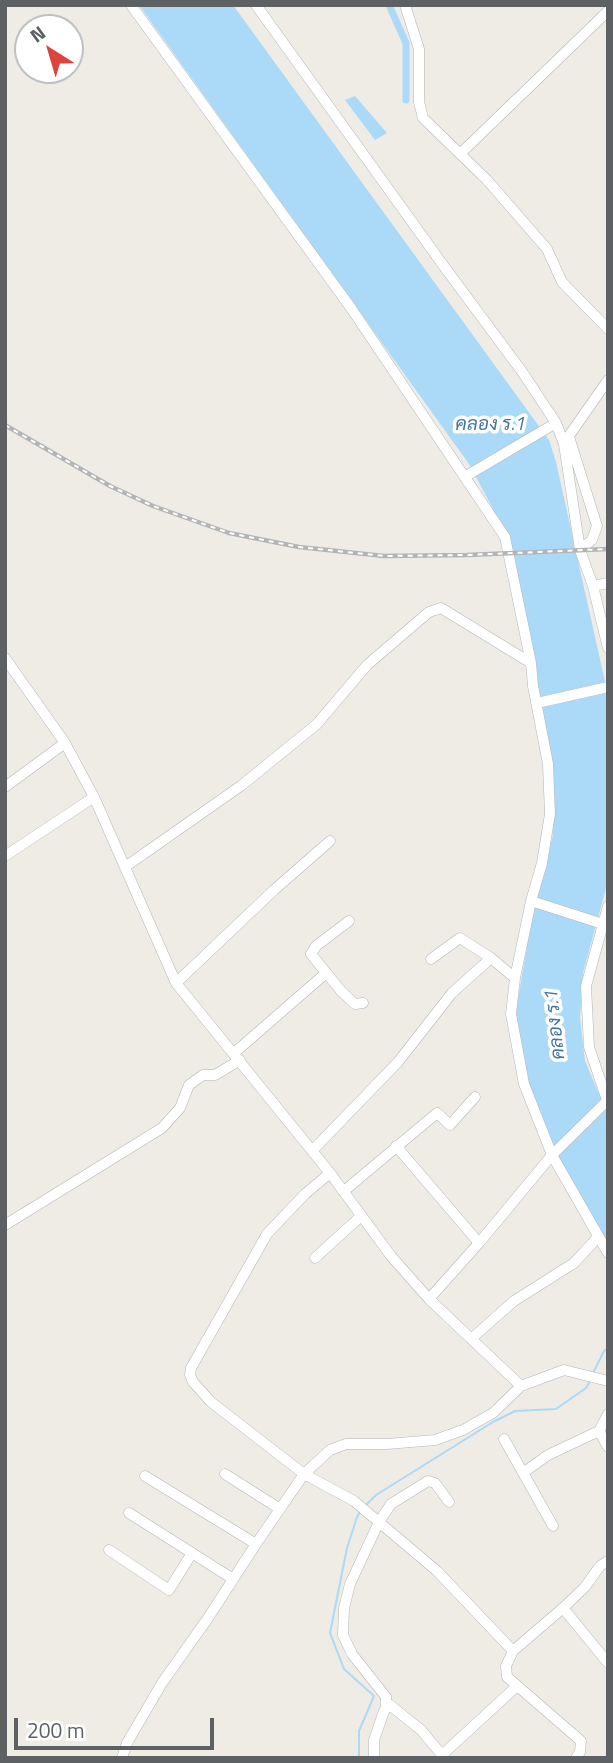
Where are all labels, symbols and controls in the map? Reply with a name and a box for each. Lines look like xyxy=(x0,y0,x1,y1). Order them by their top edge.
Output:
north arrow xyxy=(14,14,84,84)
text: N xyxy=(23,18,51,49)
water label: คลอง ร.1 xyxy=(455,414,525,436)
water label: คลอง ร.1 xyxy=(541,989,571,1061)
scale bar xyxy=(18,1704,217,1748)
text: 200 m xyxy=(27,1714,84,1746)

